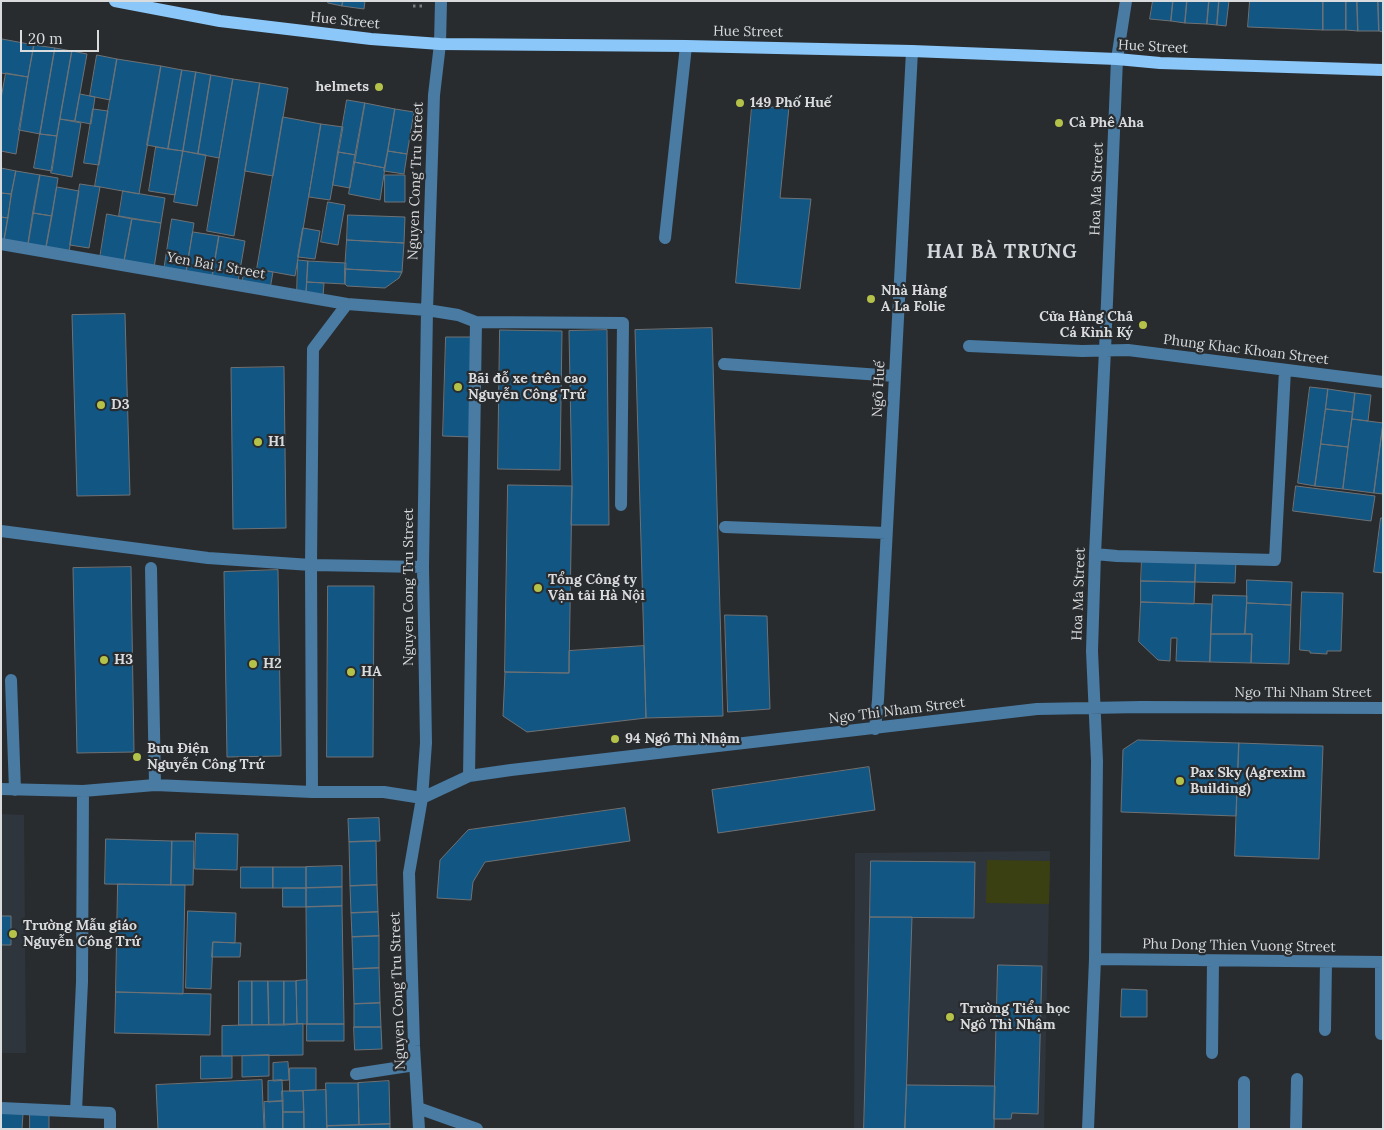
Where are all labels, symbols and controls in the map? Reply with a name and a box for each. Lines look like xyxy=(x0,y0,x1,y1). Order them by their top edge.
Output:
street label: Hue Street xyxy=(309,9,381,33)
scale bar xyxy=(22,20,101,52)
street label: Hue Street xyxy=(713,23,783,41)
text: 20 m xyxy=(28,29,63,48)
street label: Hue Street xyxy=(1118,37,1188,57)
place label: helmets xyxy=(315,79,369,95)
marker: helmets xyxy=(373,81,385,93)
place label: 149 Phố Huế xyxy=(750,95,831,111)
marker: 149 Phố Huế xyxy=(734,97,746,109)
street label: Nguyen Cong Tru Street xyxy=(405,102,427,260)
place label: Cà Phê Aha xyxy=(1069,115,1144,131)
marker: Cà Phê Aha xyxy=(1053,117,1065,129)
street label: Hoa Ma Street xyxy=(1087,142,1107,236)
district label: HAI BÀ TRƯNG xyxy=(925,242,1079,264)
street label: Yen Bai 1 Street xyxy=(165,249,267,283)
place label: Nhà Hàng A La Folie xyxy=(881,283,947,316)
marker: Nhà Hàng A La Folie xyxy=(865,293,877,305)
place label: Cửa Hàng Chả Cá Kình Ký xyxy=(1039,309,1133,342)
marker: Cửa Hàng Chả Cá Kình Ký xyxy=(1137,319,1149,331)
street label: Phung Khac Khoan Street xyxy=(1162,332,1330,368)
street label: Ngõ Huế xyxy=(869,360,889,418)
place label: Bãi đỗ xe trên cao Nguyễn Công Trứ xyxy=(468,371,587,404)
marker: Bãi đỗ xe trên cao Nguyễn Công Trứ xyxy=(452,381,464,393)
place label: D3 xyxy=(111,397,129,413)
marker: D3 xyxy=(95,399,107,411)
place label: H1 xyxy=(268,434,285,450)
marker: H1 xyxy=(252,436,264,448)
street label: Nguyen Cong Tru Street xyxy=(401,508,417,666)
street label: Hoa Ma Street xyxy=(1069,547,1089,641)
place label: Tổng Công ty Vận tải Hà Nội xyxy=(548,572,645,604)
marker: Tổng Công ty Vận tải Hà Nội xyxy=(532,582,544,594)
place label: H3 xyxy=(114,652,133,668)
marker: H3 xyxy=(98,654,110,666)
place label: H2 xyxy=(263,656,282,672)
marker: H2 xyxy=(247,658,259,670)
place label: HA xyxy=(361,664,382,680)
marker: HA xyxy=(345,666,357,678)
street label: Ngo Thi Nham Street xyxy=(1234,685,1372,701)
street label: Ngo Thi Nham Street xyxy=(828,694,966,728)
place label: 94 Ngô Thì Nhậm xyxy=(625,731,740,747)
marker: 94 Ngô Thì Nhậm xyxy=(609,733,621,745)
place label: Bưu Điện Nguyễn Công Trứ xyxy=(147,741,264,774)
marker: Bưu Điện Nguyễn Công Trứ xyxy=(131,751,143,763)
place label: Pax Sky (Agrexim Building) xyxy=(1190,765,1306,798)
marker: Pax Sky (Agrexim Building) xyxy=(1174,775,1186,787)
street label: Nguyen Cong Tru Street xyxy=(387,912,409,1070)
place label: Trường Mẫu giáo Nguyễn Công Trứ xyxy=(23,918,140,950)
marker: Trường Mẫu giáo Nguyễn Công Trứ xyxy=(7,928,19,940)
street label: Phu Dong Thien Vuong Street xyxy=(1142,936,1336,956)
place label: Trường Tiểu học Ngô Thì Nhậm xyxy=(960,1001,1070,1034)
marker: Trường Tiểu học Ngô Thì Nhậm xyxy=(944,1011,956,1023)

